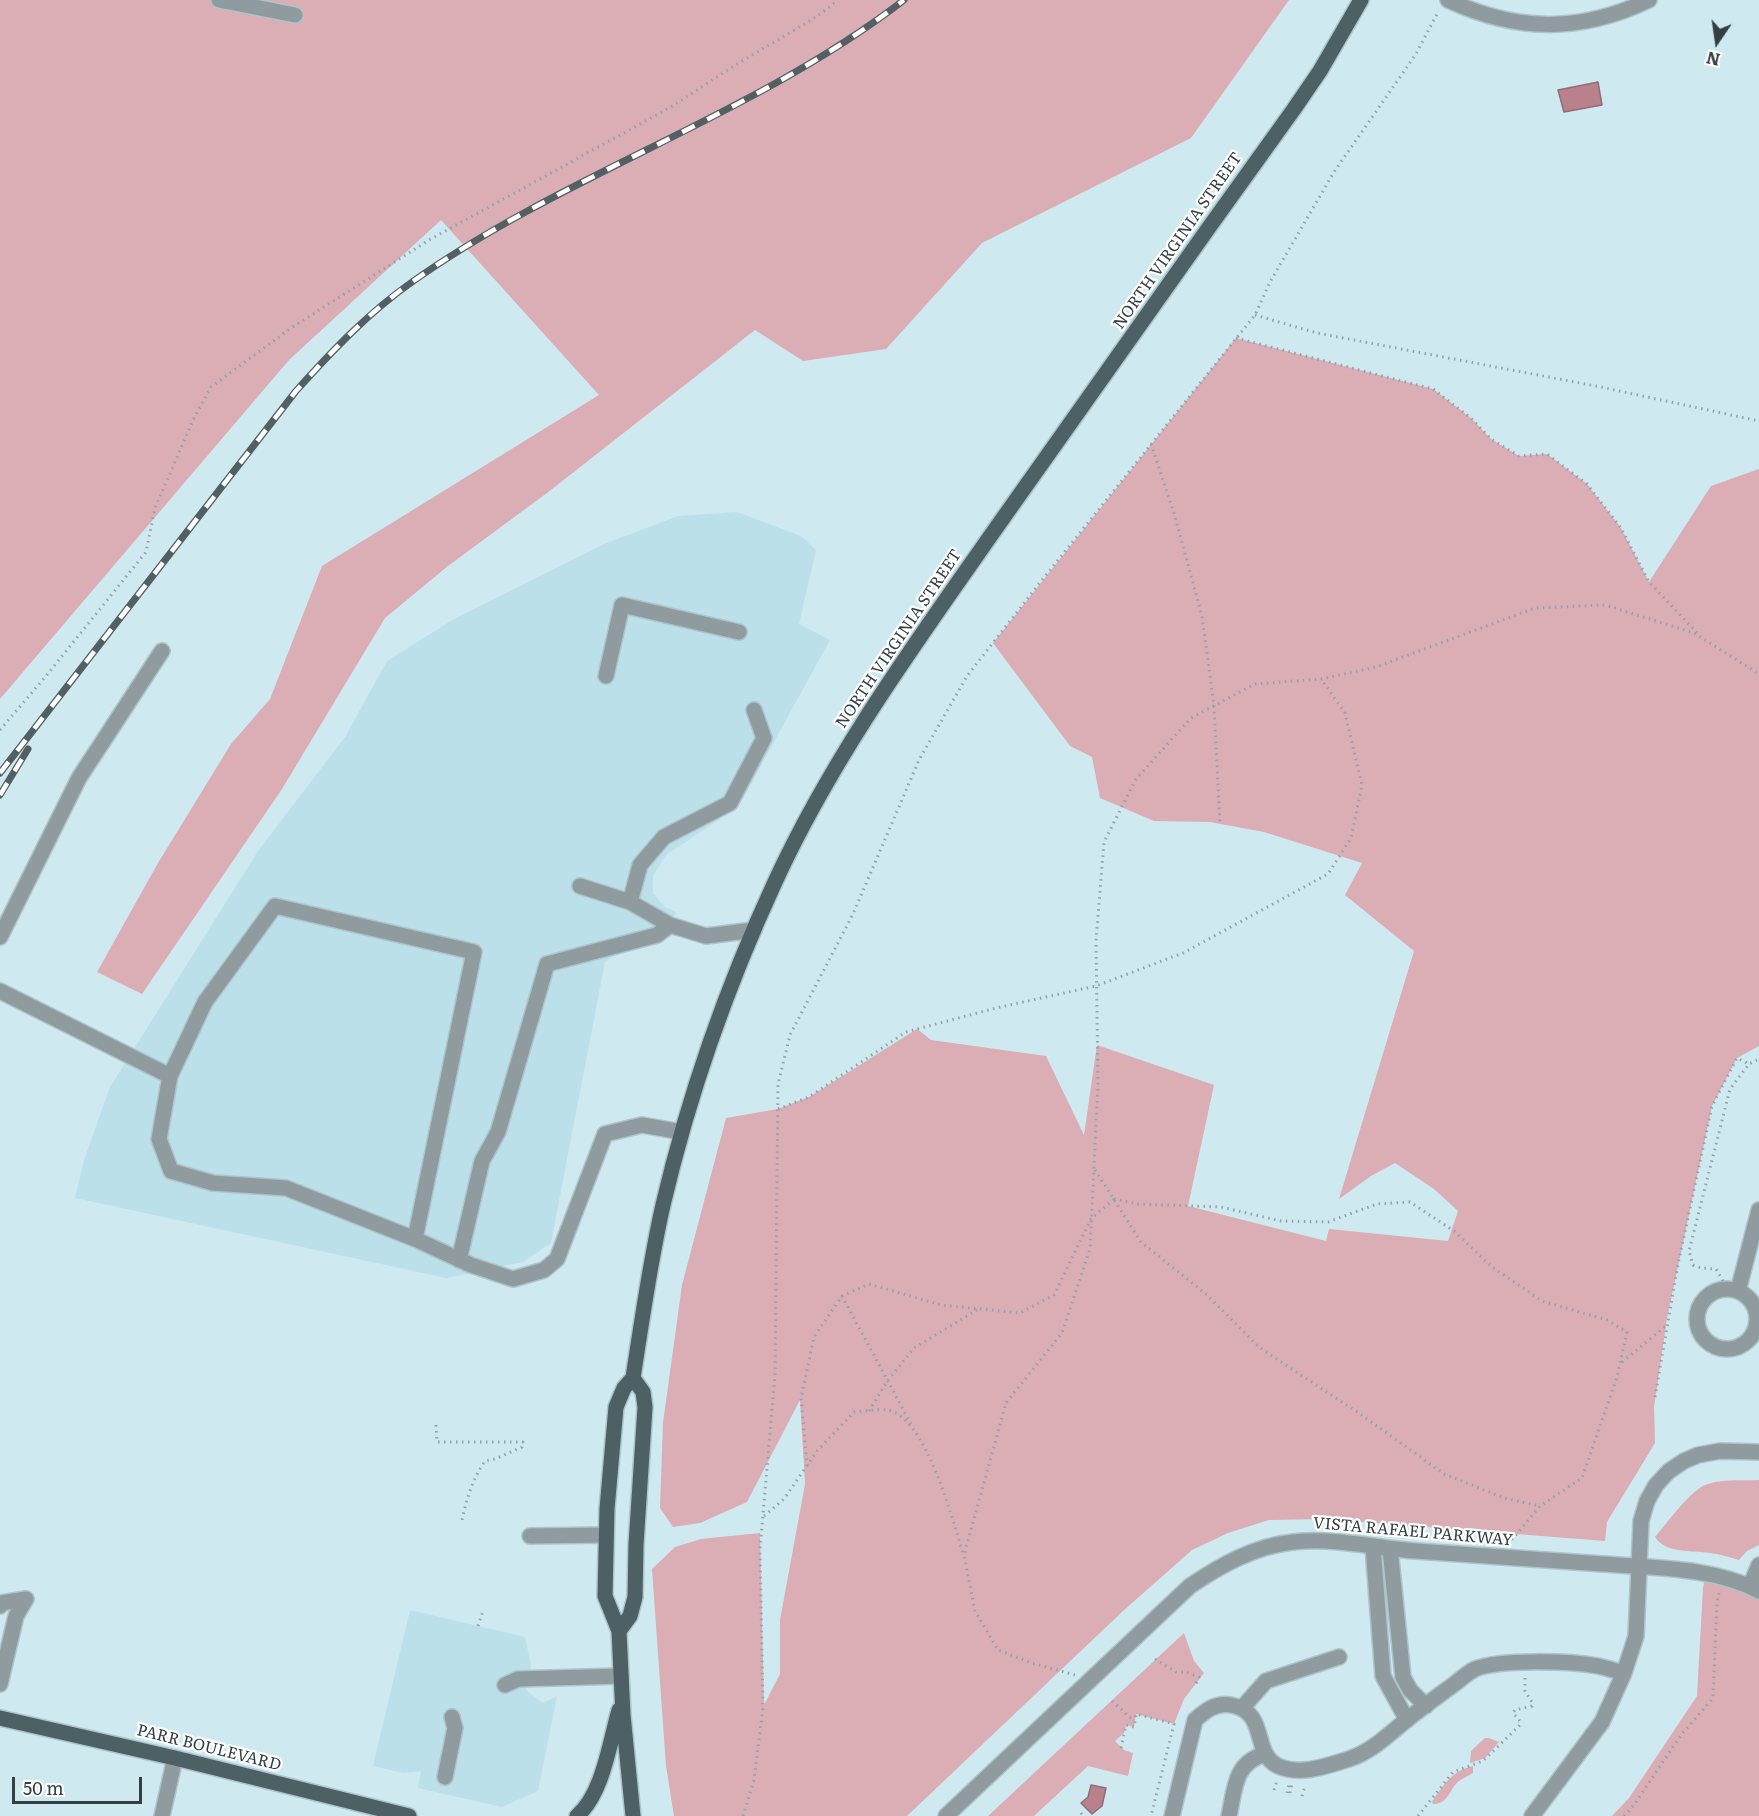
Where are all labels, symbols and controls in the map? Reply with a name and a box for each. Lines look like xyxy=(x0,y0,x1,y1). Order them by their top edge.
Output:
north arrow xyxy=(1687,12,1747,72)
text: N xyxy=(1704,46,1722,73)
street label: NORTH VIRGINIA STREET xyxy=(1110,149,1246,333)
street label: NORTH VIRGINIA STREET xyxy=(832,546,966,732)
street label: VISTA RAFAEL PARKWAY xyxy=(1312,1514,1514,1550)
street label: PARR BOULEVARD xyxy=(135,1721,283,1775)
scale bar xyxy=(15,1765,146,1803)
text: 50 m xyxy=(23,1774,64,1801)

